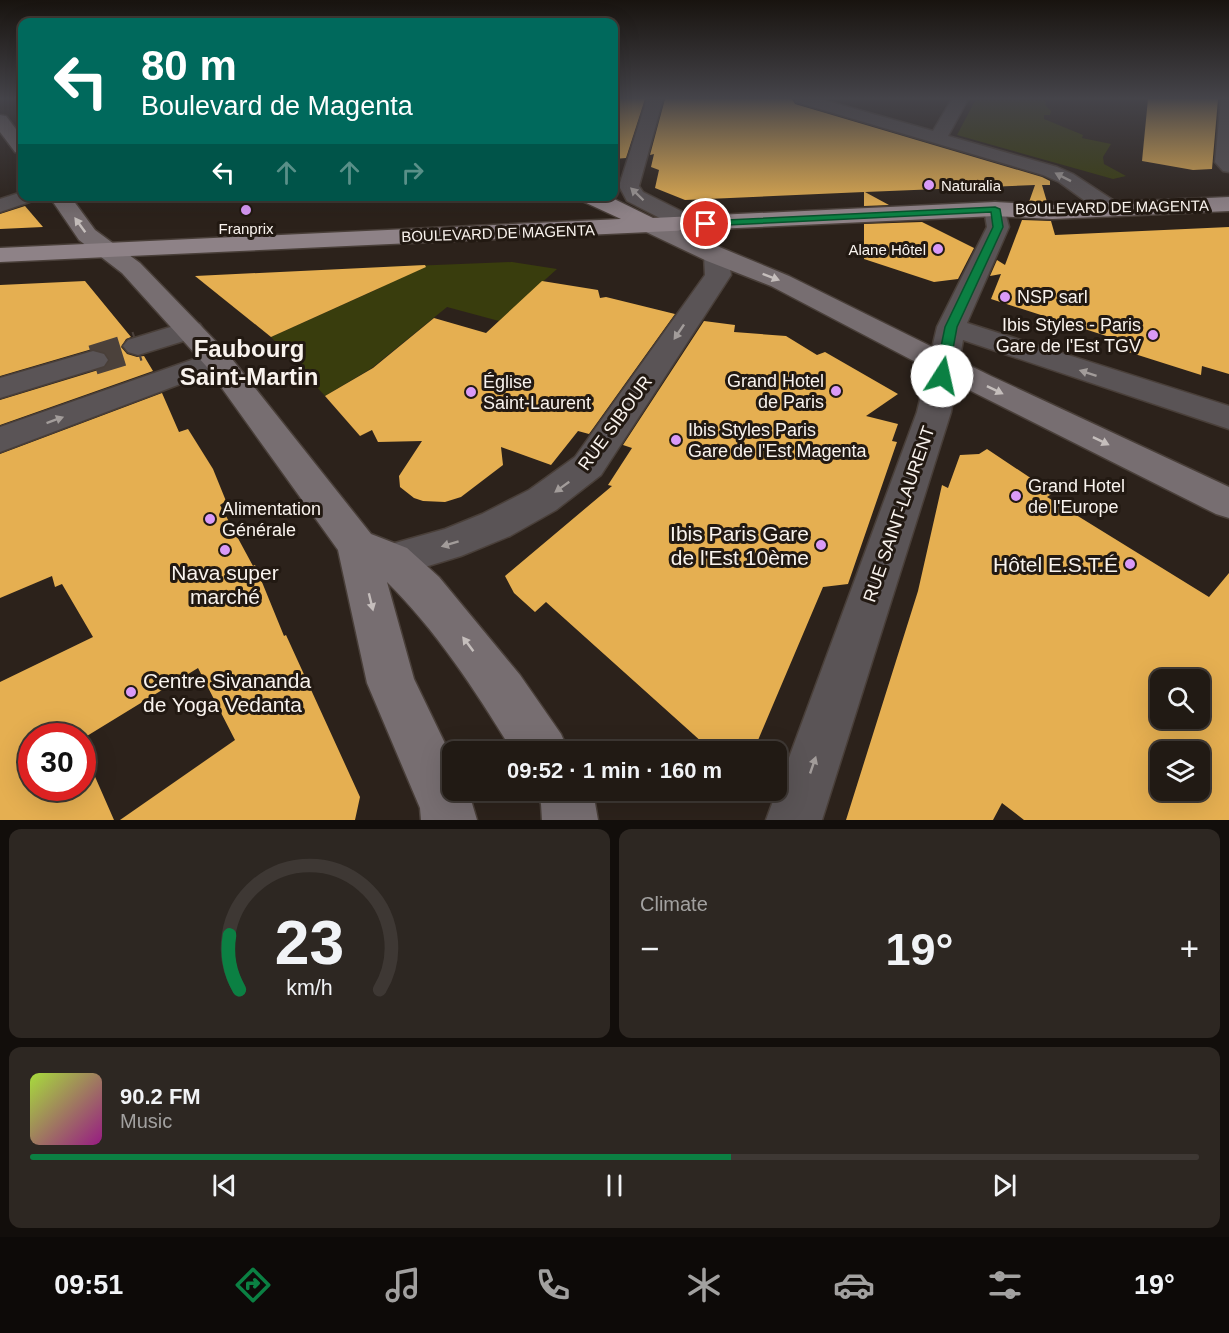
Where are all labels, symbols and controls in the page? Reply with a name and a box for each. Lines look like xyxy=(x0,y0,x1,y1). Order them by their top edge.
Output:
icon: left xyxy=(42,42,120,120)
text: 80 m xyxy=(141,42,237,89)
text: Boulevard de Magenta xyxy=(141,91,413,121)
icon: left xyxy=(207,156,240,189)
icon: ahead xyxy=(270,156,303,189)
icon: ahead xyxy=(333,156,366,189)
icon: right xyxy=(396,156,429,189)
one-way arrow xyxy=(1054,172,1071,182)
place label: Naturalia xyxy=(941,177,1002,194)
marker: Naturalia xyxy=(922,178,936,192)
one-way arrow xyxy=(630,187,645,201)
street label: BOULEVARD DE MAGENTA xyxy=(1015,197,1209,217)
pin xyxy=(680,198,731,249)
marker: Franprix xyxy=(239,203,253,217)
icon: arrive xyxy=(689,207,722,240)
one-way arrow xyxy=(74,218,86,234)
place label: Franprix xyxy=(218,220,274,237)
street label: BOULEVARD DE MAGENTA xyxy=(401,221,595,245)
place label: Alane Hôtel xyxy=(848,241,926,258)
marker: Alane Hôtel xyxy=(931,242,945,256)
one-way arrow xyxy=(762,273,780,283)
place label: NSP sarl xyxy=(1017,287,1088,307)
marker: NSP sarl xyxy=(998,290,1012,304)
place label: Ibis Styles - Paris Gare de l'Est TGV xyxy=(996,315,1141,356)
one-way arrow xyxy=(673,324,684,340)
marker: Ibis Styles - Paris Gare de l'Est TGV xyxy=(1146,328,1160,342)
district label: Faubourg Saint-Martin xyxy=(180,335,318,390)
position arrow xyxy=(910,344,974,408)
one-way arrow xyxy=(1079,368,1097,377)
place label: Grand Hotel de Paris xyxy=(727,371,824,412)
place label: Église Saint-Laurent xyxy=(483,372,591,413)
street label: RUE SIBOUR xyxy=(574,372,656,474)
marker: Grand Hotel de Paris xyxy=(829,384,843,398)
marker: Église Saint-Laurent xyxy=(464,385,478,399)
one-way arrow xyxy=(987,386,1004,395)
one-way arrow xyxy=(46,414,64,424)
place label: Ibis Styles Paris Gare de l'Est Magenta xyxy=(688,420,868,461)
street label: RUE SAINT-LAURENT xyxy=(859,423,939,605)
marker: Ibis Styles Paris Gare de l'Est Magenta xyxy=(669,433,683,447)
one-way arrow xyxy=(1093,437,1110,446)
place label: Grand Hotel de l'Europe xyxy=(1028,476,1125,517)
one-way arrow xyxy=(555,481,571,493)
marker: Grand Hotel de l'Europe xyxy=(1009,489,1023,503)
place label: Alimentation Générale xyxy=(222,499,321,540)
marker: Alimentation Générale xyxy=(203,512,217,526)
place label: Ibis Paris Gare de l'Est 10ème xyxy=(670,522,809,569)
marker: Ibis Paris Gare de l'Est 10ème xyxy=(814,538,828,552)
one-way arrow xyxy=(441,540,459,550)
marker: Nava super marché xyxy=(218,543,232,557)
place label: Hôtel E.S.T.É xyxy=(993,553,1118,576)
marker: Hôtel E.S.T.É xyxy=(1123,557,1137,571)
place label: Nava super marché xyxy=(171,561,279,608)
one-way arrow xyxy=(366,593,376,611)
one-way arrow xyxy=(462,637,474,652)
place label: Centre Sivananda de Yoga Vedanta xyxy=(143,669,311,716)
map controls xyxy=(1150,669,1210,801)
button: search xyxy=(1150,669,1210,729)
marker: Centre Sivananda de Yoga Vedanta xyxy=(124,685,138,699)
speed limit sign: 30 xyxy=(18,723,96,801)
button: layers xyxy=(1150,741,1210,801)
one-way arrow xyxy=(808,756,818,774)
text: 09:52 · 1 min · 160 m xyxy=(507,758,722,783)
text: Climate xyxy=(640,893,708,915)
text: 23 xyxy=(275,908,344,977)
text: 19° xyxy=(885,924,954,975)
text: − xyxy=(640,930,659,967)
text: + xyxy=(1180,930,1199,967)
text: km/h xyxy=(286,977,333,1001)
text: 90.2 FM xyxy=(120,1084,201,1109)
text: Music xyxy=(120,1110,172,1132)
icon: previous xyxy=(208,1169,241,1202)
icon: pause xyxy=(598,1169,631,1202)
icon: next xyxy=(988,1169,1021,1202)
icon: directions xyxy=(232,1264,274,1306)
icon: music xyxy=(382,1264,424,1306)
icon: phone xyxy=(532,1264,574,1306)
icon: climate xyxy=(683,1264,725,1306)
icon: car xyxy=(833,1264,875,1306)
icon: filters xyxy=(984,1264,1026,1306)
text: 09:51 xyxy=(54,1270,123,1300)
text: 19° xyxy=(1134,1270,1175,1300)

